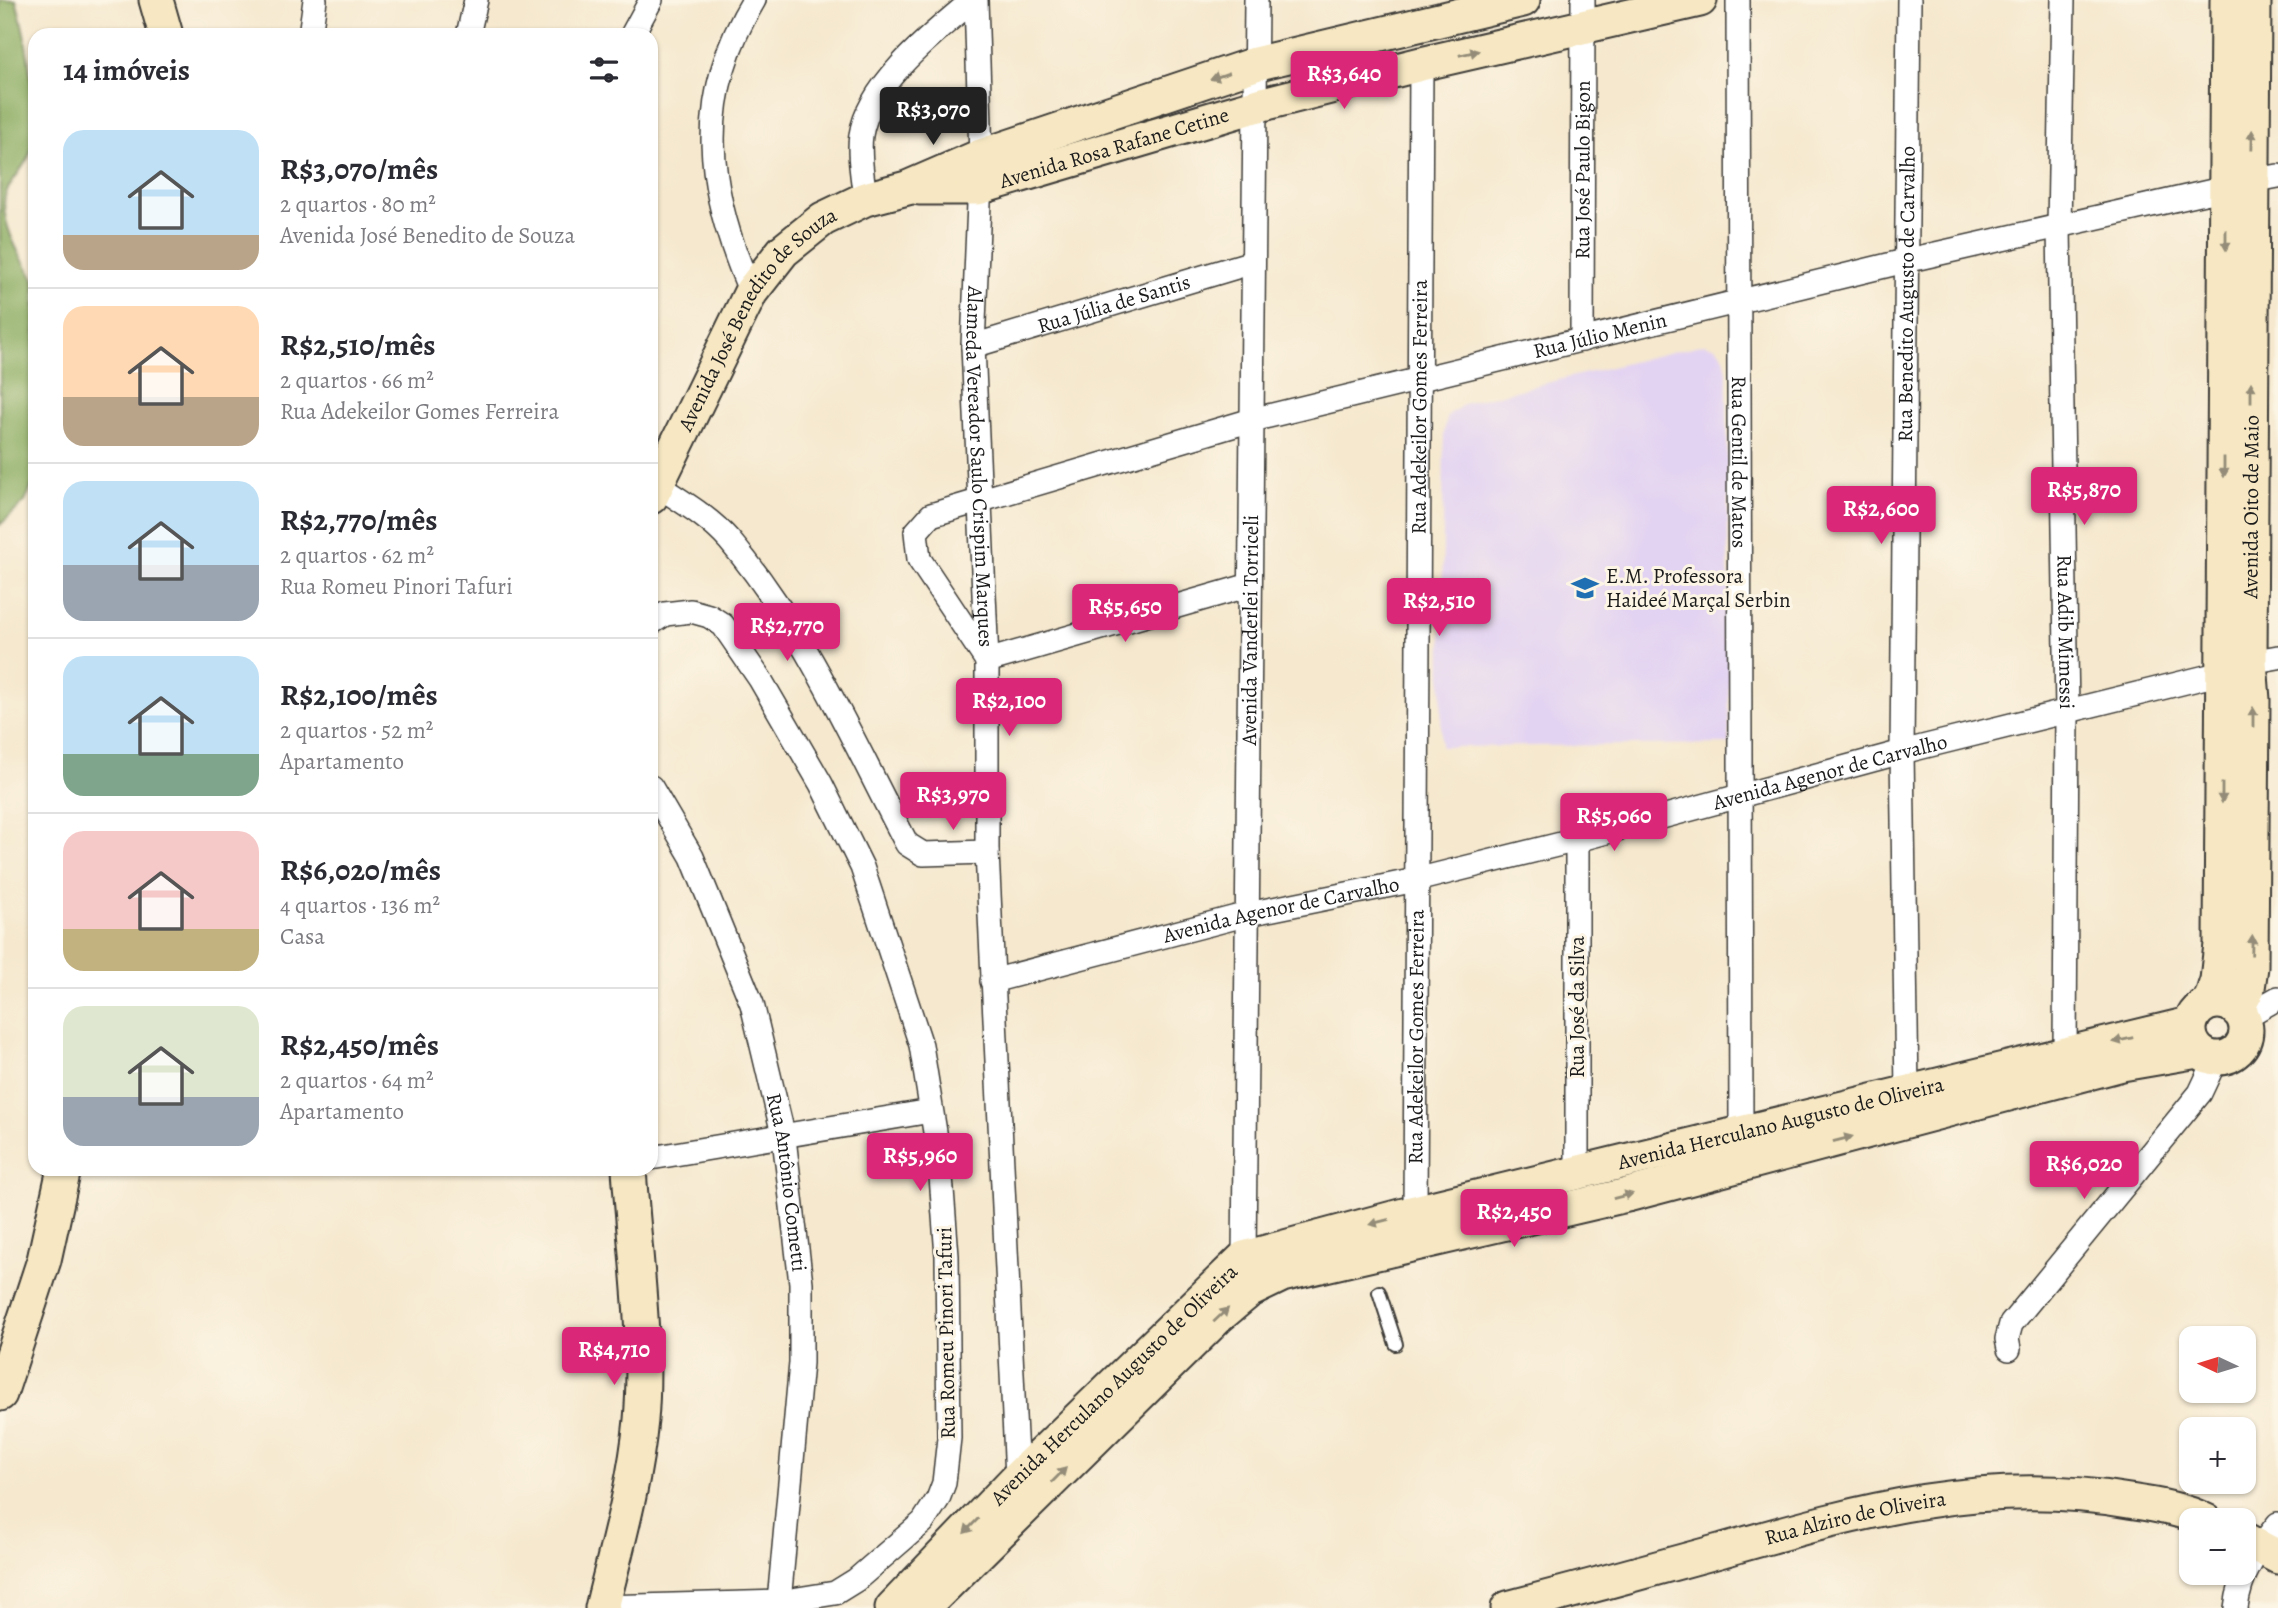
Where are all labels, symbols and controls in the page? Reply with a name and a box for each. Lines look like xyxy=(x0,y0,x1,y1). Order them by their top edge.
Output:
one-way arrow xyxy=(1458,47,1480,58)
text: 14 imóveis xyxy=(63,50,190,90)
icon: filters xyxy=(585,51,623,89)
pin: R$3,640 xyxy=(1279,52,1409,111)
text: R$3,640 xyxy=(1307,58,1381,89)
one-way arrow xyxy=(1209,71,1230,82)
street label: Rua José Paulo Bigon xyxy=(1568,80,1597,260)
pin: R$3,070 xyxy=(868,88,998,147)
text: R$3,070 xyxy=(896,94,970,125)
street label: Avenida Rosa Rafane Cetine xyxy=(995,101,1232,195)
one-way arrow xyxy=(2247,129,2258,151)
street label: Rua Benedito Augusto de Carvalho xyxy=(1891,146,1922,442)
text: R$3,070/mês xyxy=(280,149,438,189)
icon: home xyxy=(119,158,203,242)
text: 2 quartos · 80 m² xyxy=(280,189,436,220)
street label: Avenida José Benedito de Souza xyxy=(671,200,842,437)
text: Avenida José Benedito de Souza xyxy=(280,220,575,251)
one-way arrow xyxy=(2220,229,2232,251)
street label: Rua Júlia de Santis xyxy=(1034,268,1194,340)
street label: Rua Adekeilor Gomes Ferreira xyxy=(1405,279,1434,535)
street label: Alameda Vereador Saulo Crispim Marques xyxy=(959,284,1000,648)
street label: Rua Júlio Menin xyxy=(1530,306,1670,365)
text: R$2,510/mês xyxy=(280,325,436,365)
icon: home xyxy=(119,334,203,418)
text: 2 quartos · 66 m² xyxy=(280,365,434,396)
street label: Rua Gentil de Matos xyxy=(1725,376,1753,548)
one-way arrow xyxy=(2245,381,2257,403)
text: Rua Adekeilor Gomes Ferreira xyxy=(280,396,559,427)
street label: Avenida Oito de Maio xyxy=(2236,415,2265,600)
one-way arrow xyxy=(2218,456,2230,478)
pin: R$5,870 xyxy=(2019,468,2149,527)
text: R$5,870 xyxy=(2047,474,2121,505)
pin: R$2,600 xyxy=(1816,486,1946,546)
text: R$2,600 xyxy=(1843,493,1919,524)
text: R$2,770/mês xyxy=(280,500,438,540)
icon: home xyxy=(119,509,203,593)
street label: Avenida Vanderlei Torriceli xyxy=(1235,515,1265,746)
text: 2 quartos · 62 m² xyxy=(280,540,434,571)
street label: Rua Adib Mimessi xyxy=(2050,554,2081,710)
place label: E.M. Professora Haideé Marçal Serbin xyxy=(1606,562,1791,614)
text: Rua Romeu Pinori Tafuri xyxy=(280,571,513,602)
school or university icon: E.M. Professora Haideé Marçal Serbin xyxy=(1570,573,1600,603)
pin: R$2,510 xyxy=(1374,578,1504,638)
pin: R$5,650 xyxy=(1060,584,1190,644)
text: R$2,510 xyxy=(1403,585,1475,616)
text: R$5,650 xyxy=(1088,591,1162,622)
pin: R$2,770 xyxy=(722,604,852,663)
text: R$2,770 xyxy=(750,610,824,641)
text: R$2,100/mês xyxy=(280,675,438,715)
pin: R$2,100 xyxy=(944,678,1074,738)
icon: home xyxy=(119,684,203,768)
text: R$2,100 xyxy=(972,685,1046,716)
one-way arrow xyxy=(2247,706,2259,728)
text: 2 quartos · 52 m² xyxy=(280,715,433,746)
street label: Avenida Agenor de Carvalho xyxy=(1709,727,1950,817)
text: Apartamento xyxy=(280,746,404,777)
pin: R$3,970 xyxy=(888,772,1018,832)
text: R$3,970 xyxy=(916,779,990,810)
one-way arrow xyxy=(2216,782,2228,804)
pin: R$5,060 xyxy=(1549,794,1679,853)
text: R$5,060 xyxy=(1576,800,1652,831)
text: R$6,020/mês xyxy=(280,850,441,890)
icon: home xyxy=(119,859,203,943)
street label: Avenida Agenor de Carvalho xyxy=(1159,870,1402,950)
text: 4 quartos · 136 m² xyxy=(280,890,440,921)
street label: Rua Adekeilor Gomes Ferreira xyxy=(1401,909,1431,1165)
text: Casa xyxy=(280,921,325,952)
one-way arrow xyxy=(2246,933,2258,955)
street label: Rua José da Silva xyxy=(1563,936,1591,1078)
text: R$2,450/mês xyxy=(280,1025,439,1065)
icon: home xyxy=(119,1034,203,1118)
one-way arrow xyxy=(2112,1035,2134,1046)
text: 2 quartos · 64 m² xyxy=(280,1065,434,1096)
street label: Avenida Herculano Augusto de Oliveira xyxy=(1614,1070,1947,1176)
street label: Rua Antônio Cometti xyxy=(760,1090,814,1273)
text: Apartamento xyxy=(280,1096,404,1127)
one-way arrow xyxy=(1832,1133,1854,1144)
pin: R$5,960 xyxy=(855,1134,985,1193)
text: R$5,960 xyxy=(883,1140,957,1171)
pin: R$6,020 xyxy=(2019,1142,2149,1201)
text: R$6,020 xyxy=(2046,1148,2122,1179)
pin: R$2,450 xyxy=(1449,1190,1579,1249)
one-way arrow xyxy=(1612,1190,1634,1201)
text: R$2,450 xyxy=(1477,1196,1551,1227)
one-way arrow xyxy=(1368,1217,1389,1227)
street label: Rua Romeu Pinori Tafuri xyxy=(930,1227,962,1439)
street label: Avenida Herculano Augusto de Oliveira xyxy=(984,1258,1244,1512)
one-way arrow xyxy=(1212,1307,1229,1323)
north arrow xyxy=(2179,1326,2256,1404)
map controls xyxy=(2179,1326,2256,1585)
pin: R$4,710 xyxy=(549,1328,679,1387)
text: R$4,710 xyxy=(578,1334,650,1365)
button: + xyxy=(2179,1417,2256,1494)
one-way arrow xyxy=(1051,1467,1067,1484)
street label: Rua Alziro de Oliveira xyxy=(1761,1484,1948,1552)
button: − xyxy=(2179,1508,2256,1585)
one-way arrow xyxy=(964,1517,980,1534)

